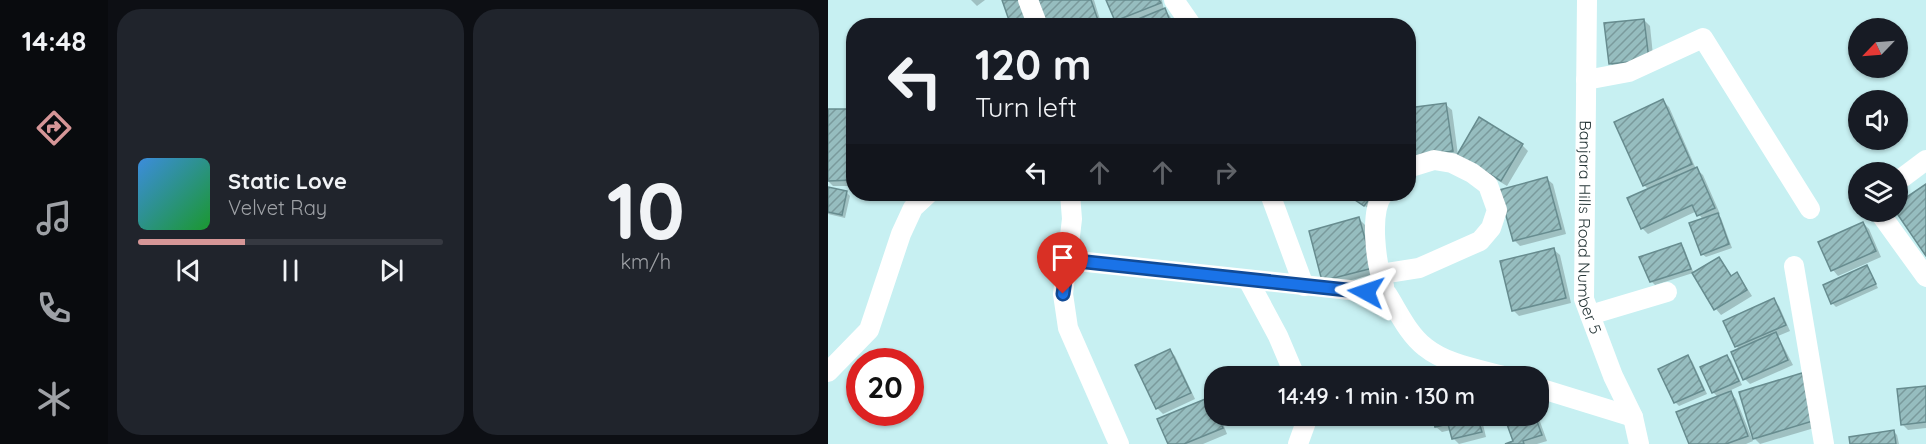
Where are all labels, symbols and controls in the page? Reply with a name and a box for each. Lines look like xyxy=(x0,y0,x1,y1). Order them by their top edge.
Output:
north arrow xyxy=(1848,18,1908,78)
map controls xyxy=(1848,18,1908,222)
text: 14:48 xyxy=(22,24,86,58)
text: 120 m xyxy=(975,38,1092,91)
icon: left xyxy=(876,42,954,120)
text: Turn left xyxy=(975,90,1077,124)
button: sound xyxy=(1848,90,1908,150)
icon: directions xyxy=(33,107,75,149)
street label: Banjara Hills Road Number 5 xyxy=(1574,120,1606,337)
icon: left xyxy=(1020,156,1053,189)
icon: ahead xyxy=(1083,156,1116,189)
icon: ahead xyxy=(1146,156,1179,189)
icon: right xyxy=(1209,156,1242,189)
text: 10 xyxy=(607,161,685,259)
button: layers xyxy=(1848,162,1908,222)
text: Static Love xyxy=(228,167,347,195)
text: Velvet Ray xyxy=(228,195,327,220)
icon: music xyxy=(33,197,75,239)
pin xyxy=(1037,232,1088,294)
icon: arrive xyxy=(1046,241,1079,274)
text: km/h xyxy=(620,249,671,274)
icon: previous xyxy=(172,254,205,287)
icon: pause xyxy=(274,254,307,287)
icon: next xyxy=(375,254,408,287)
position arrow xyxy=(1334,260,1398,324)
icon: phone xyxy=(33,287,75,329)
speed limit sign: 20 xyxy=(846,348,924,426)
icon: climate xyxy=(33,378,75,420)
text: 14:49 · 1 min · 130 m xyxy=(1278,382,1475,410)

